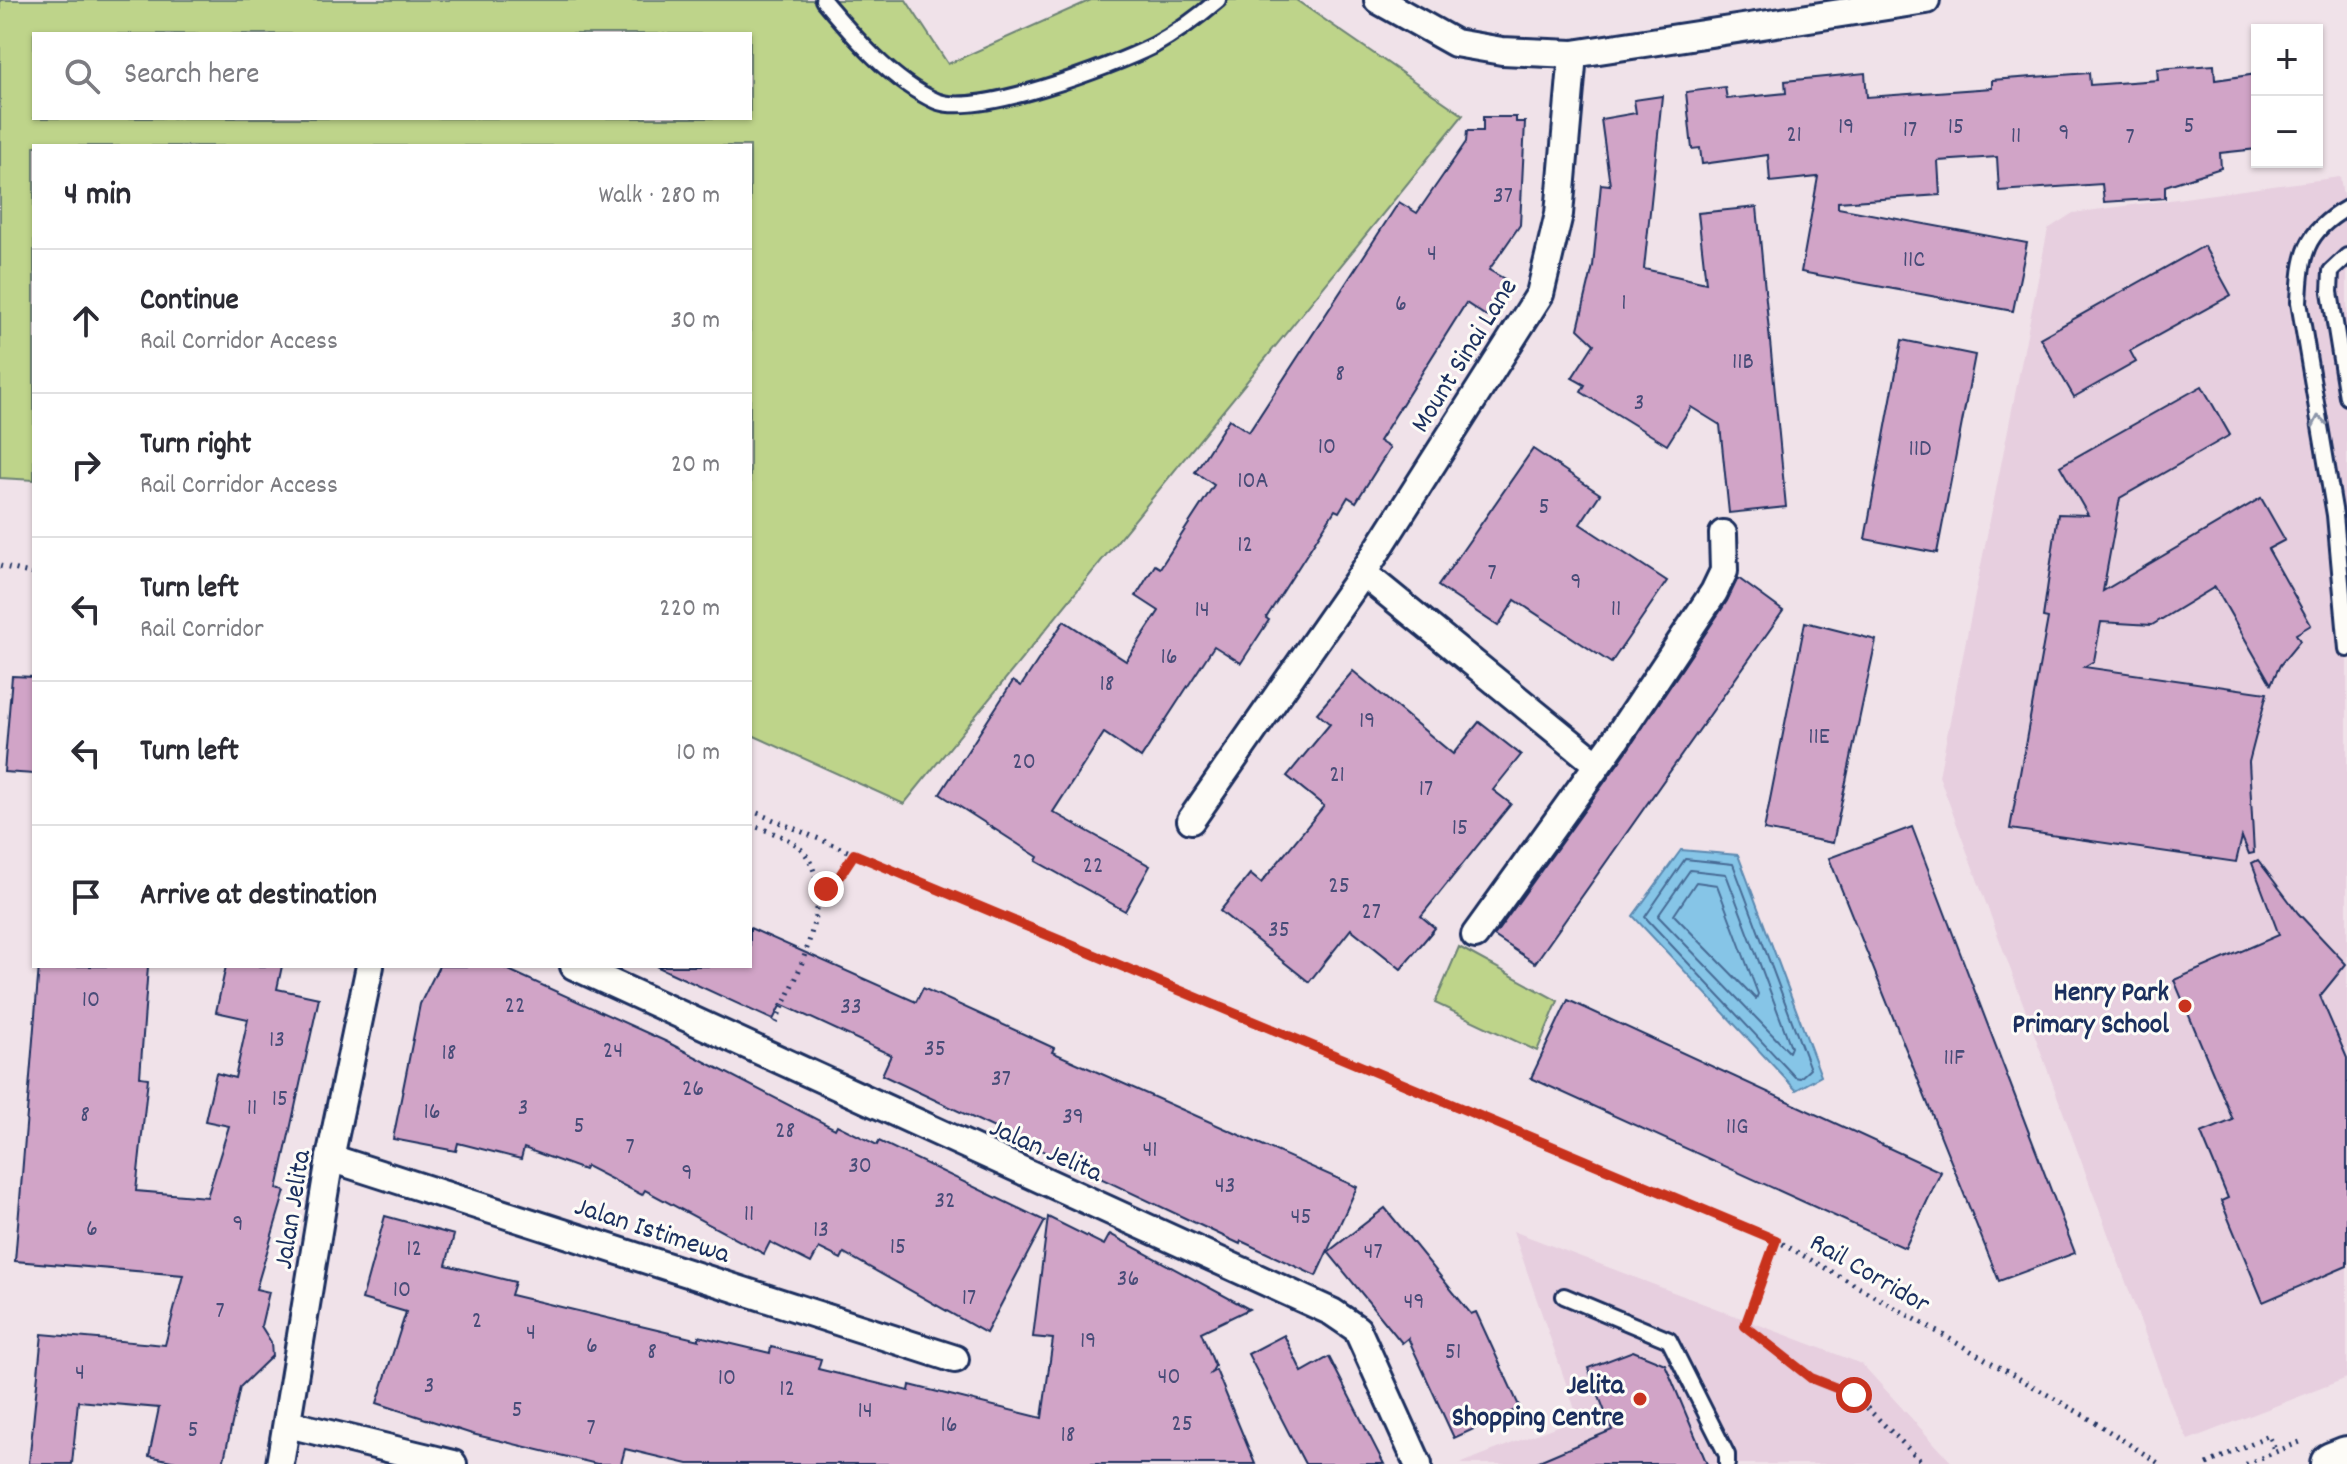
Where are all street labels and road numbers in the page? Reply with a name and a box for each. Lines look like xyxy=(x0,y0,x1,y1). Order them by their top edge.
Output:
street label: Mount Sinai Lane xyxy=(1403,272,1530,442)
street label: Jalan Jelita xyxy=(982,1110,1109,1196)
street label: Jalan Jelita xyxy=(266,1146,324,1272)
street label: Jalan Istimewa xyxy=(569,1189,735,1277)
street label: Rail Corridor xyxy=(1801,1225,1937,1326)

